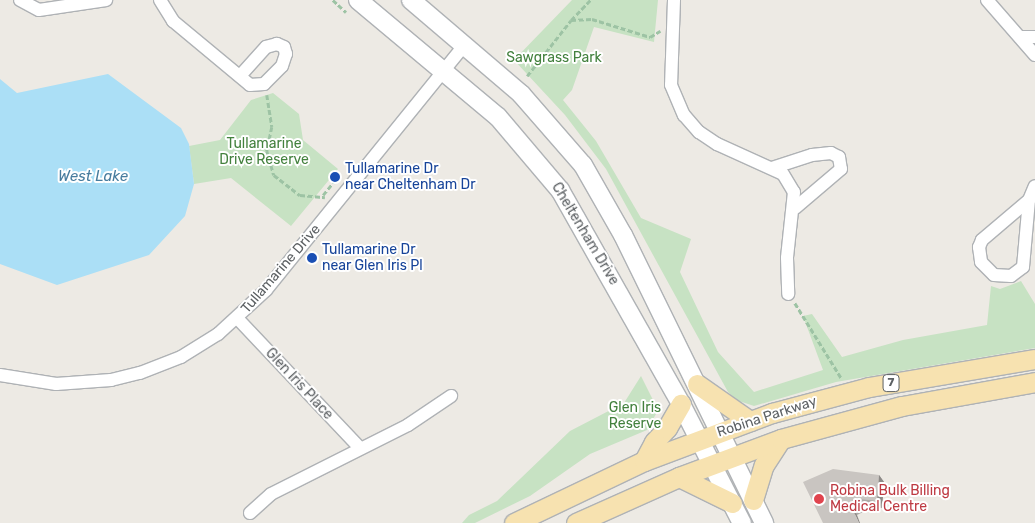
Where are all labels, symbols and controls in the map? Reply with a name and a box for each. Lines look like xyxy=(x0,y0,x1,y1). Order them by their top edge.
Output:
park label: Sawgrass Park xyxy=(506,50,602,66)
park label: Tullamarine Drive Reserve xyxy=(219,136,309,168)
place label: Tullamarine Dr near Cheltenham Dr xyxy=(345,161,476,193)
water label: West Lake xyxy=(58,168,128,186)
marker: Tullamarine Dr near Cheltenham Dr xyxy=(329,171,341,183)
street label: Cheltenham Drive xyxy=(548,180,622,288)
street label: Tullamarine Drive xyxy=(238,221,324,317)
place label: Tullamarine Dr near Glen Iris Pl xyxy=(322,242,423,274)
marker: Tullamarine Dr near Glen Iris Pl xyxy=(306,252,318,264)
street label: Glen Iris Place xyxy=(262,345,336,423)
road number: 7 xyxy=(882,373,900,392)
street label: Robina Parkway xyxy=(715,393,819,441)
park label: Glen Iris Reserve xyxy=(609,400,661,432)
place label: Robina Bulk Billing Medical Centre xyxy=(830,483,950,516)
marker: Robina Bulk Billing Medical Centre xyxy=(812,492,826,506)

